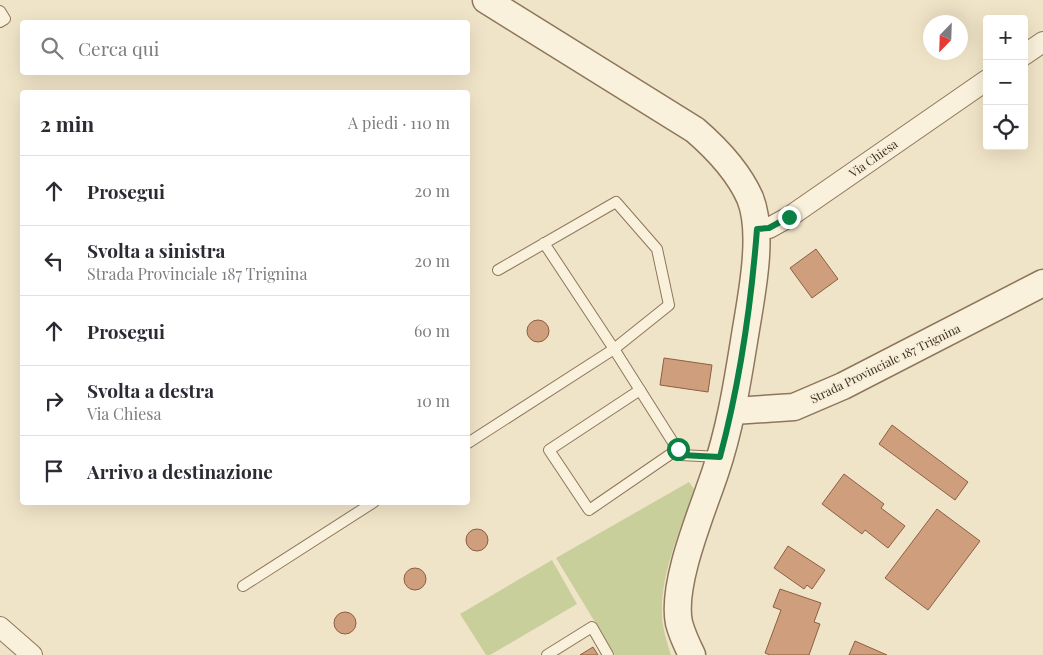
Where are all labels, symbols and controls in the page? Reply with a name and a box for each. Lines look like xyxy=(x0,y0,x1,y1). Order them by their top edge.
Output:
north arrow xyxy=(923,15,968,60)
map controls xyxy=(983,15,1028,150)
button: + xyxy=(983,15,1028,60)
search box xyxy=(20,20,470,75)
icon: search xyxy=(38,34,66,62)
text: Cerca qui xyxy=(78,35,159,61)
button: − xyxy=(983,60,1028,105)
button: locate xyxy=(983,105,1028,150)
text: 2 min xyxy=(40,109,94,137)
text: A piedi · 110 m xyxy=(348,112,450,133)
street label: Via Chiesa xyxy=(845,135,900,181)
icon: ahead xyxy=(40,177,68,205)
text: Prosegui xyxy=(87,178,165,204)
text: 20 m xyxy=(415,180,450,201)
route end xyxy=(778,206,801,229)
text: Svolta a sinistra xyxy=(87,237,225,263)
icon: left xyxy=(40,247,68,275)
text: 20 m xyxy=(415,250,450,271)
text: Strada Provinciale 187 Trignina xyxy=(87,263,307,284)
icon: ahead xyxy=(40,317,68,345)
text: Prosegui xyxy=(87,318,165,344)
text: 60 m xyxy=(414,320,450,341)
street label: Strada Provinciale 187 Trignina xyxy=(807,320,963,406)
text: Svolta a destra xyxy=(87,377,214,403)
icon: right xyxy=(40,387,68,415)
text: 10 m xyxy=(416,390,450,411)
text: Via Chiesa xyxy=(87,403,161,424)
route start xyxy=(667,438,690,461)
icon: arrive xyxy=(40,457,68,485)
text: Arrivo a destinazione xyxy=(87,458,273,484)

